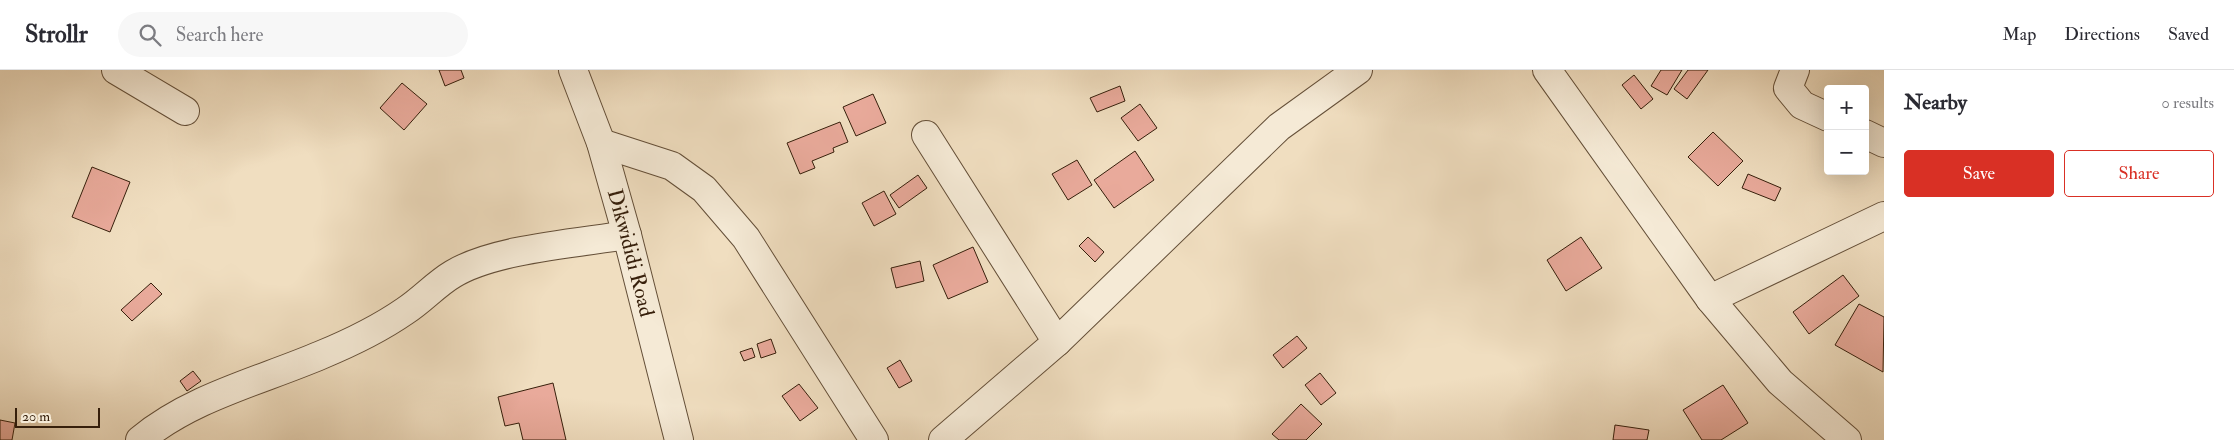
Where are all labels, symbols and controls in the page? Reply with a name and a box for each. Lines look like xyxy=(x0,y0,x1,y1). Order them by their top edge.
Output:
search box xyxy=(118,12,468,57)
text: Strollr xyxy=(25,19,88,50)
icon: search xyxy=(136,21,164,49)
text: Search here xyxy=(176,23,264,47)
text: Map xyxy=(2003,23,2036,46)
text: Directions xyxy=(2064,23,2140,46)
text: Saved xyxy=(2168,23,2209,46)
map controls xyxy=(1824,85,1869,175)
button: + xyxy=(1824,85,1869,130)
text: Nearby xyxy=(1904,89,1967,116)
text: 0 results xyxy=(2161,93,2214,113)
button: − xyxy=(1824,130,1869,175)
button: Save xyxy=(1904,150,2054,197)
button: Share xyxy=(2064,150,2214,197)
street label: Dikwididi Road xyxy=(601,186,661,320)
scale bar xyxy=(15,405,100,428)
text: 20 m xyxy=(22,408,50,425)

